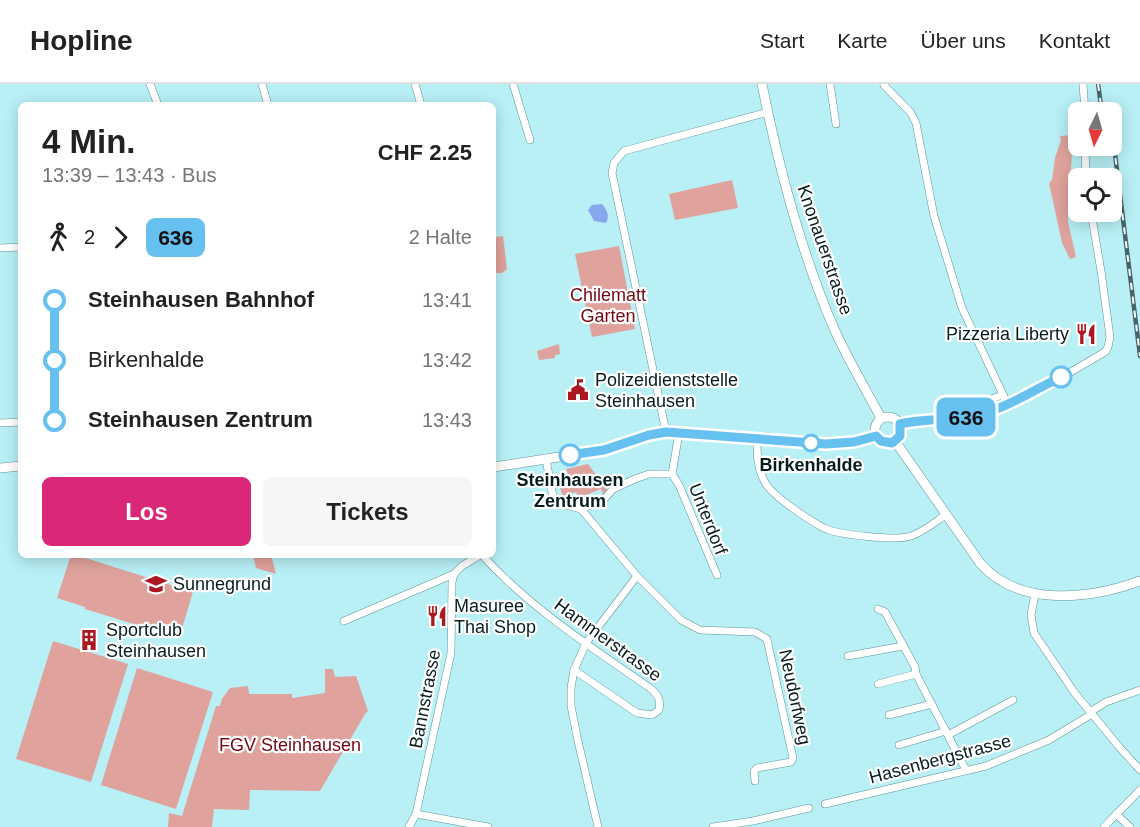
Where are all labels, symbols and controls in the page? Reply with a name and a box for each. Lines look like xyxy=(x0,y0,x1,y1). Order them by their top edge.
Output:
text: Hopline xyxy=(30,25,133,56)
text: Start xyxy=(760,29,804,52)
text: Karte xyxy=(837,29,888,52)
text: Über uns xyxy=(921,29,1006,52)
text: Kontakt xyxy=(1039,29,1110,52)
north arrow xyxy=(1068,102,1122,156)
map controls xyxy=(1068,102,1122,222)
text: 4 Min. xyxy=(42,123,136,160)
text: CHF 2.25 xyxy=(378,140,472,165)
text: 13:39 – 13:43 · Bus xyxy=(42,164,217,186)
button: locate xyxy=(1068,168,1122,222)
street label: Knonauerstrasse xyxy=(793,182,857,318)
icon: walk xyxy=(42,221,75,254)
icon: forward xyxy=(104,221,137,254)
text: 2 xyxy=(84,226,95,248)
text: 636 xyxy=(158,226,193,249)
text: 2 Halte xyxy=(409,226,472,248)
park label: Chilematt Garten xyxy=(570,285,646,326)
text: Steinhausen Bahnhof xyxy=(88,287,314,312)
text: 13:41 xyxy=(422,289,472,311)
restaurant icon: Pizzeria Liberty xyxy=(1074,322,1098,346)
place label: Pizzeria Liberty xyxy=(946,324,1069,344)
text: Birkenhalde xyxy=(88,347,204,372)
text: 13:42 xyxy=(422,349,472,371)
unlabelled marker xyxy=(1050,366,1072,388)
place label: Polizeidienststelle Steinhausen xyxy=(595,370,738,411)
public building icon: Polizeidienststelle Steinhausen xyxy=(566,378,590,402)
line badge: 636 xyxy=(932,398,1000,436)
text: 636 xyxy=(948,406,984,429)
text: Steinhausen Zentrum xyxy=(88,407,313,432)
text: 13:43 xyxy=(422,409,472,431)
marker: Birkenhalde xyxy=(802,434,820,452)
marker: Steinhausen Zentrum xyxy=(559,444,581,466)
place label: Birkenhalde xyxy=(759,455,863,475)
place label: Steinhausen Zentrum xyxy=(516,470,624,511)
button: Los xyxy=(42,477,251,546)
button: Tickets xyxy=(263,477,472,546)
street label: Unterdorf xyxy=(685,480,732,558)
school or university icon: Sunnegrund xyxy=(144,572,168,596)
place label: Sunnegrund xyxy=(173,574,271,594)
street label: Hammerstrasse xyxy=(551,595,665,685)
place label: Masuree Thai Shop xyxy=(454,596,536,637)
restaurant icon: Masuree Thai Shop xyxy=(425,604,449,628)
place label: Sportclub Steinhausen xyxy=(106,620,206,661)
building icon: Sportclub Steinhausen xyxy=(77,628,101,652)
street label: Neudorfweg xyxy=(775,647,815,747)
street label: Bannstrasse xyxy=(406,648,444,750)
street label: Hasenbergstrasse xyxy=(867,730,1013,788)
park label: FGV Steinhausen xyxy=(219,735,361,755)

